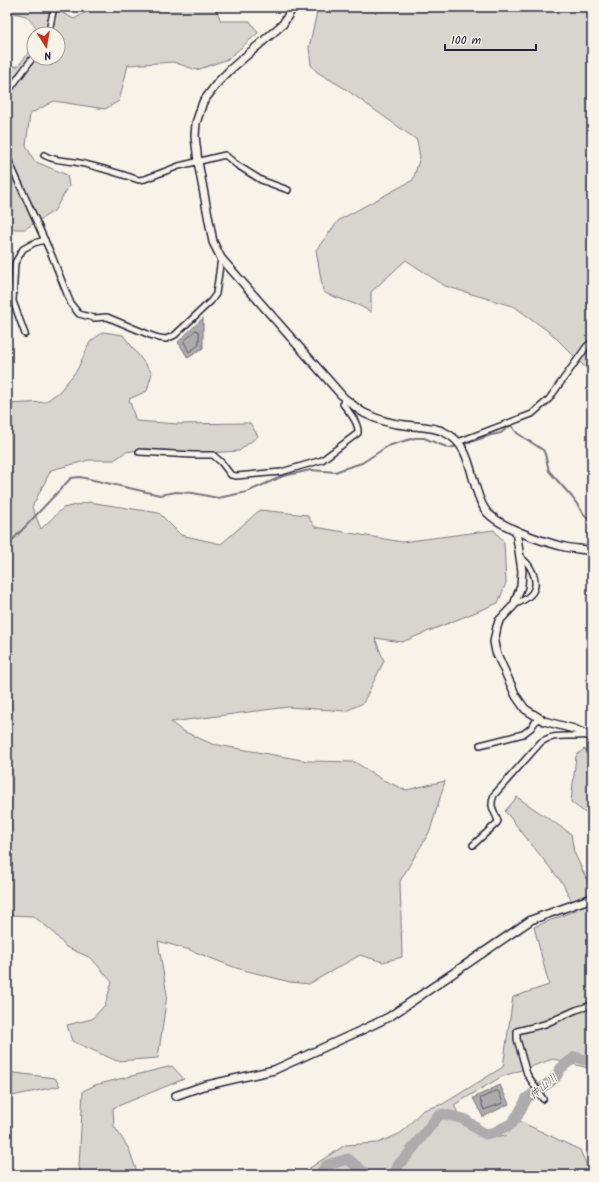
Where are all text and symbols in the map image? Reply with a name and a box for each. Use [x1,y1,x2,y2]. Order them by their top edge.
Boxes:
north arrow [26,26,66,66]
scale bar [445,26,536,52]
text: 100 m [451,31,482,50]
text: N [43,45,53,64]
water label: 仲山川 [525,1069,562,1104]

